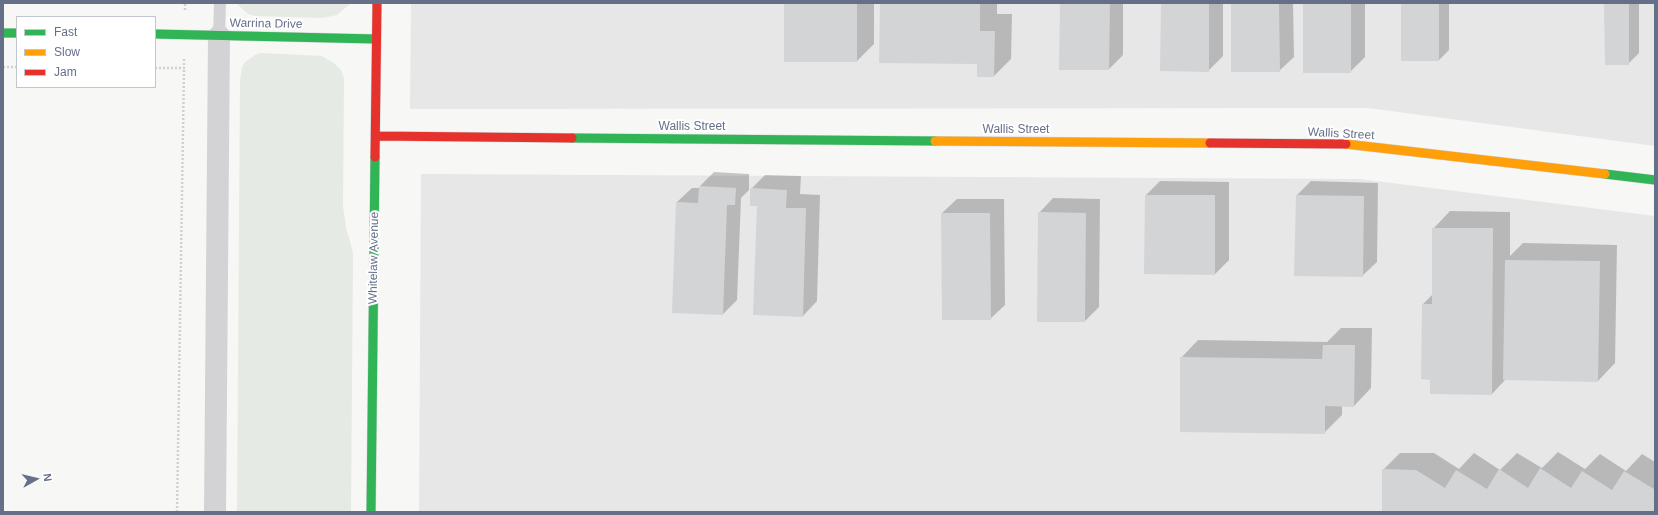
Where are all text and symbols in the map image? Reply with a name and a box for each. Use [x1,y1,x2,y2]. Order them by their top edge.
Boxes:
legend [16,16,156,88]
street label: Warrina Drive [229,16,303,32]
text: Fast [54,25,77,39]
text: Slow [54,45,80,59]
text: Jam [54,65,77,79]
street label: Wallis Street [659,120,725,134]
street label: Wallis Street [983,123,1049,137]
street label: Wallis Street [1307,125,1375,143]
street label: Whitelaw Avenue [366,212,382,304]
north arrow [16,459,56,499]
text: N [41,473,54,482]

